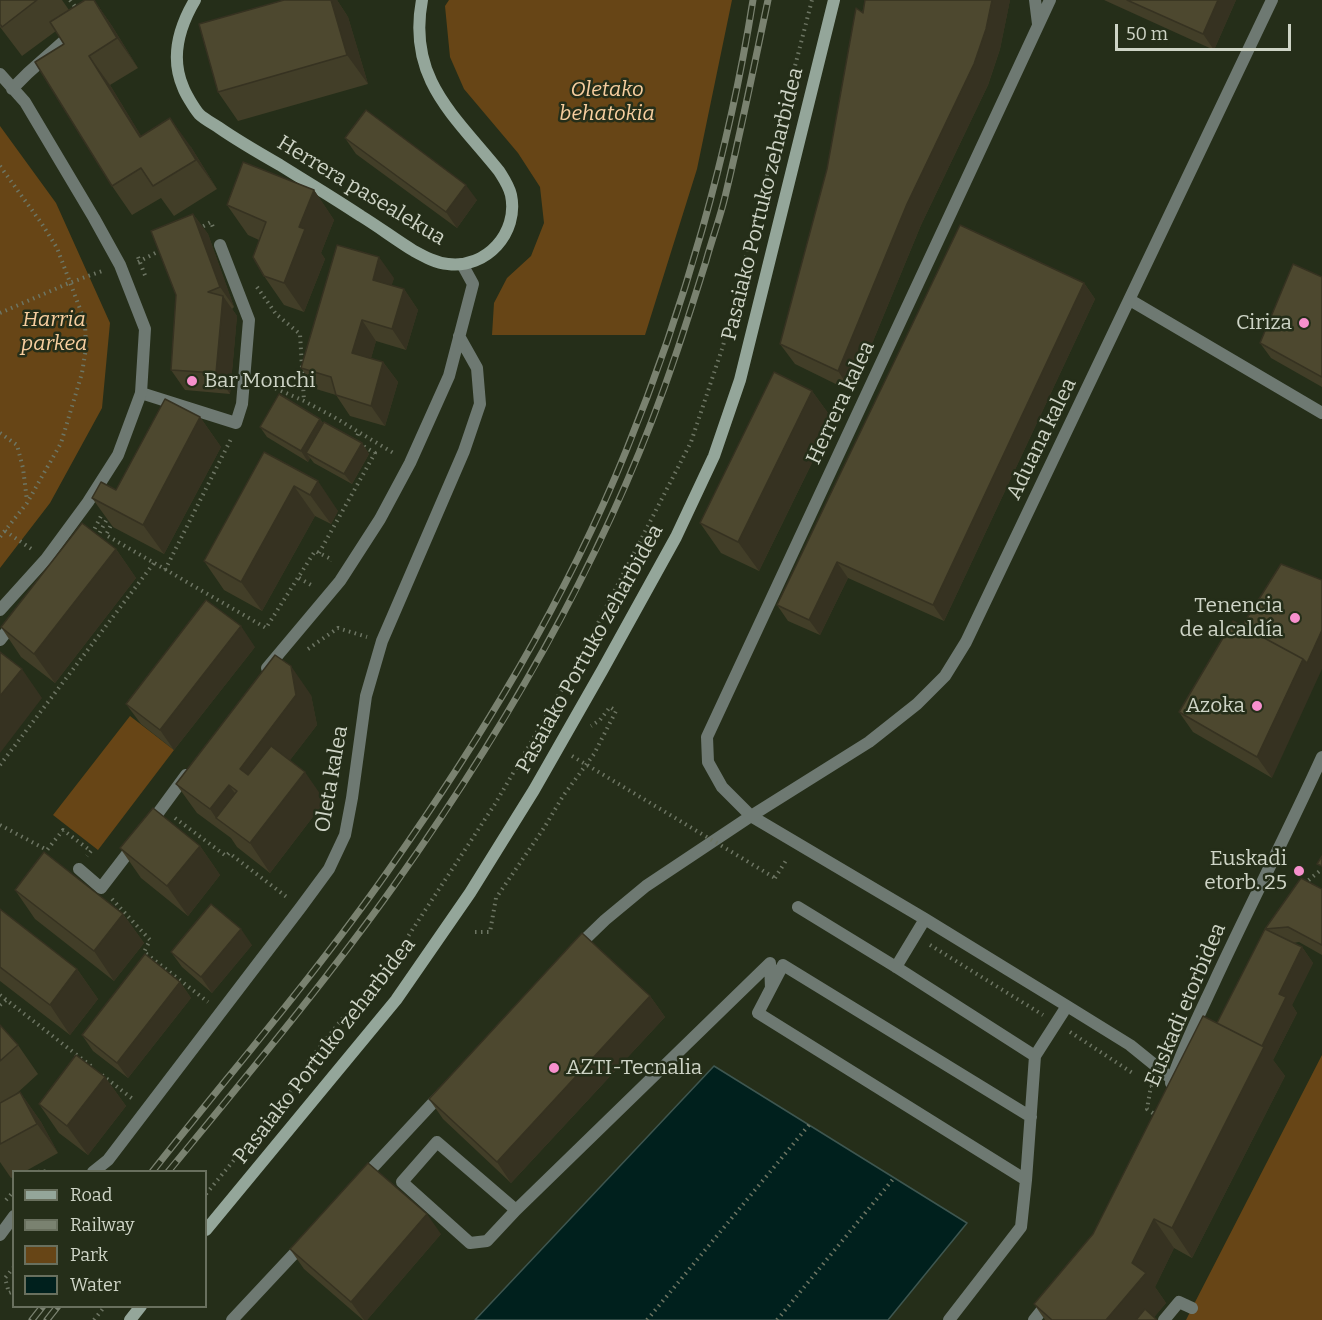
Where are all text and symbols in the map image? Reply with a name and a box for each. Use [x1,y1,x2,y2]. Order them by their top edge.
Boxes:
scale bar [1118,12,1294,50]
text: 50 m [1126,23,1168,45]
street label: Pasaiako Portuko zeharbidea [717,65,809,343]
park label: Oletako behatokia [559,77,655,127]
street label: Herrera pasealekua [272,131,450,251]
park label: Harria parkea [21,307,87,357]
place label: Ciriza [1236,310,1292,336]
marker: Ciriza [1297,316,1311,330]
street label: Herrera kalea [801,337,881,469]
place label: Bar Monchi [204,368,315,394]
marker: Bar Monchi [185,374,199,388]
street label: Aduana kalea [1002,374,1082,504]
street label: Pasaiako Portuko zeharbidea [511,520,669,778]
place label: Tenencia de alcaldía [1179,593,1283,643]
marker: Tenencia de alcaldía [1288,611,1302,625]
place label: Azoka [1186,693,1245,719]
marker: Azoka [1250,699,1264,713]
street label: Oleta kalea [310,724,354,834]
place label: Euskadi etorb. 25 [1204,846,1287,896]
marker: Euskadi etorb. 25 [1292,864,1306,878]
street label: Euskadi etorbidea [1140,919,1232,1091]
street label: Pasaiako Portuko zeharbidea [229,933,421,1169]
place label: AZTI-Tecnalia [566,1055,702,1081]
marker: AZTI-Tecnalia [547,1061,561,1075]
legend [12,1170,207,1308]
text: Road [70,1184,112,1206]
text: Railway [70,1214,134,1236]
text: Park [70,1244,108,1266]
text: Water [70,1274,121,1296]

